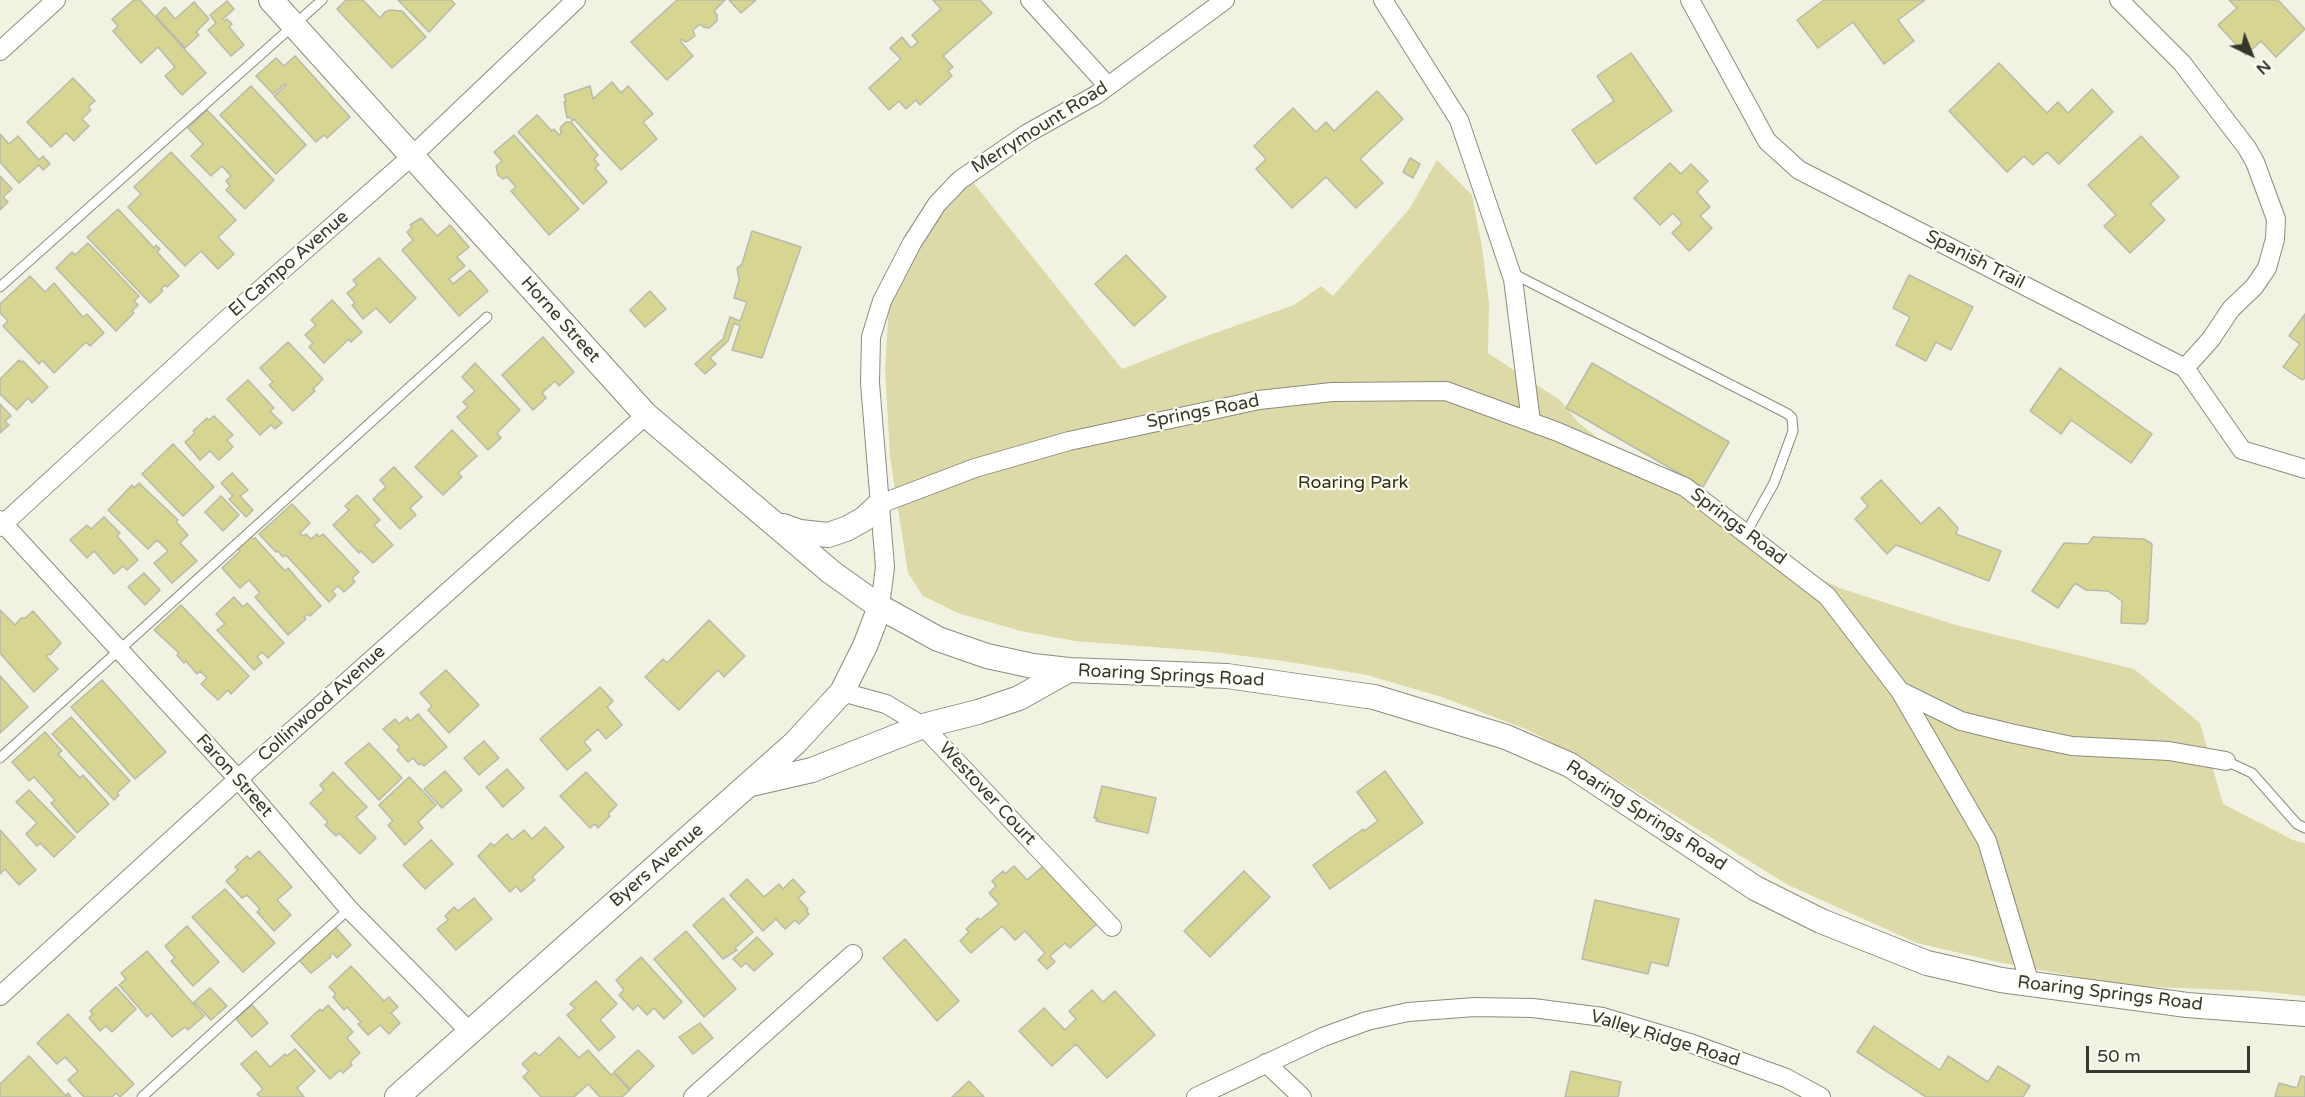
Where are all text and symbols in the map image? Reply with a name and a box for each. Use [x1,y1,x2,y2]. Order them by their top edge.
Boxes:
north arrow [2221,24,2281,84]
text: N [2252,55,2275,79]
street label: Merrymount Road [968,77,1112,179]
street label: El Campo Avenue [225,206,353,322]
street label: Spanish Trail [1922,226,2028,294]
street label: Horne Street [516,272,604,368]
street label: Springs Road [1145,390,1261,434]
park label: Roaring Park [1298,472,1408,494]
street label: Springs Road [1686,484,1790,570]
street label: Collinwood Avenue [254,641,390,767]
street label: Roaring Springs Road [1077,660,1265,692]
street label: Faron Street [191,730,277,822]
street label: Westover Court [934,738,1040,850]
street label: Roaring Springs Road [1562,756,1730,876]
street label: Byers Avenue [606,820,708,912]
street label: Roaring Springs Road [2016,972,2204,1016]
street label: Valley Ridge Road [1588,1006,1742,1072]
scale bar [2089,1034,2252,1072]
text: 50 m [2097,1045,2141,1067]

